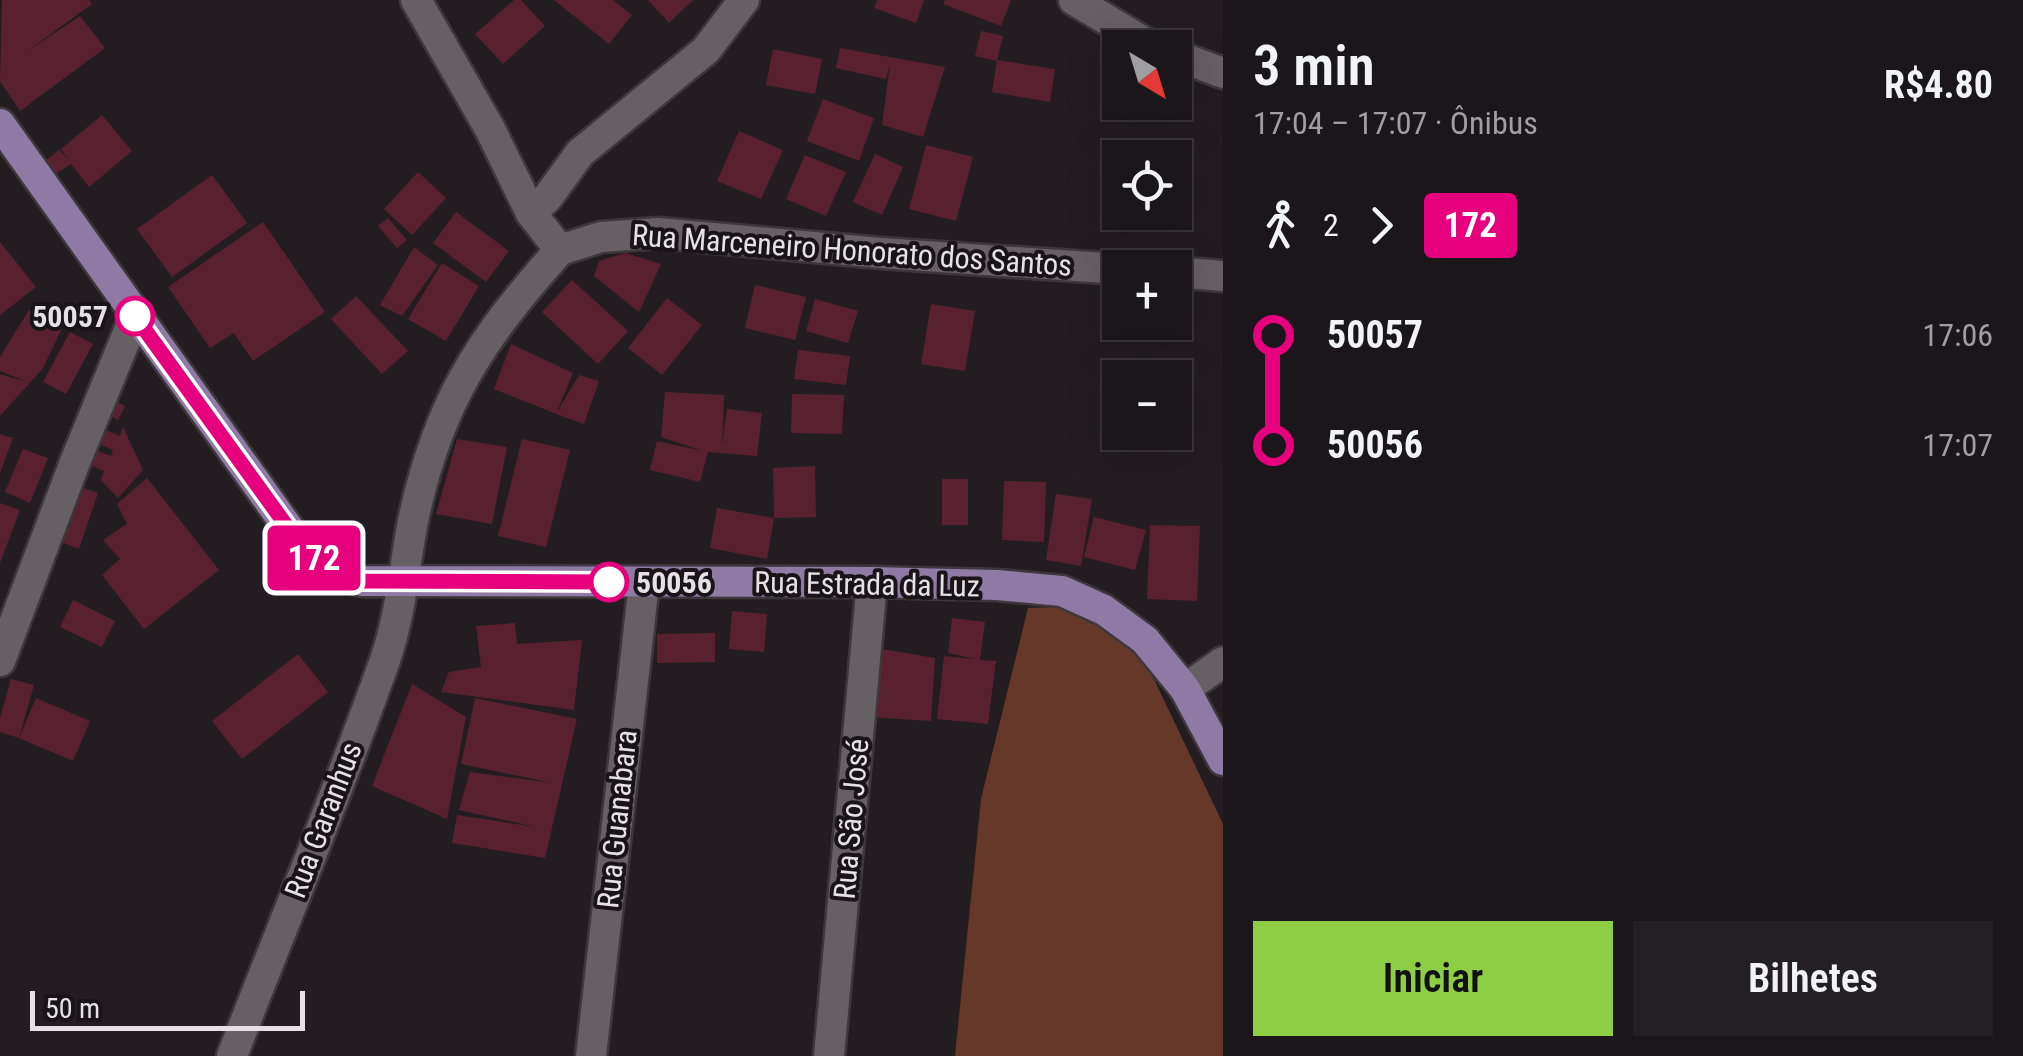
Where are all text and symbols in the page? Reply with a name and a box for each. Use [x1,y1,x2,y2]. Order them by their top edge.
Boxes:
north arrow [1102,30,1192,120]
map controls [1102,30,1192,450]
text: 3 min [1253,34,1375,98]
text: R$4.80 [1884,63,1993,107]
text: 17:04 – 17:07 · Ônibus [1253,104,1538,142]
button: locate [1102,140,1192,230]
icon: walk [1253,198,1308,253]
icon: forward [1354,198,1409,253]
text: 172 [1444,205,1497,246]
text: 2 [1323,206,1339,244]
street label: Rua Marceneiro Honorato dos Santos [631,217,1073,283]
button: + [1102,250,1192,340]
marker: 50057 [116,297,154,335]
place label: 50057 [32,299,108,334]
text: 50057 [1327,313,1423,357]
text: 17:06 [1922,316,1993,354]
button: − [1102,360,1192,450]
text: 50056 [1327,423,1423,467]
text: 17:07 [1922,426,1993,464]
line badge: 172 [256,526,372,590]
text: 172 [287,538,341,579]
marker: 50056 [590,563,628,601]
place label: 50056 [636,565,712,600]
street label: Rua Estrada da Luz [754,565,980,603]
street label: Rua Guanabara [590,728,644,910]
street label: Rua Garanhus [277,737,369,903]
street label: Rua São José [827,737,875,901]
button: Iniciar [1253,921,1613,1036]
button: Bilhetes [1633,921,1993,1036]
scale bar [30,986,305,1030]
text: 50 m [45,992,100,1025]

